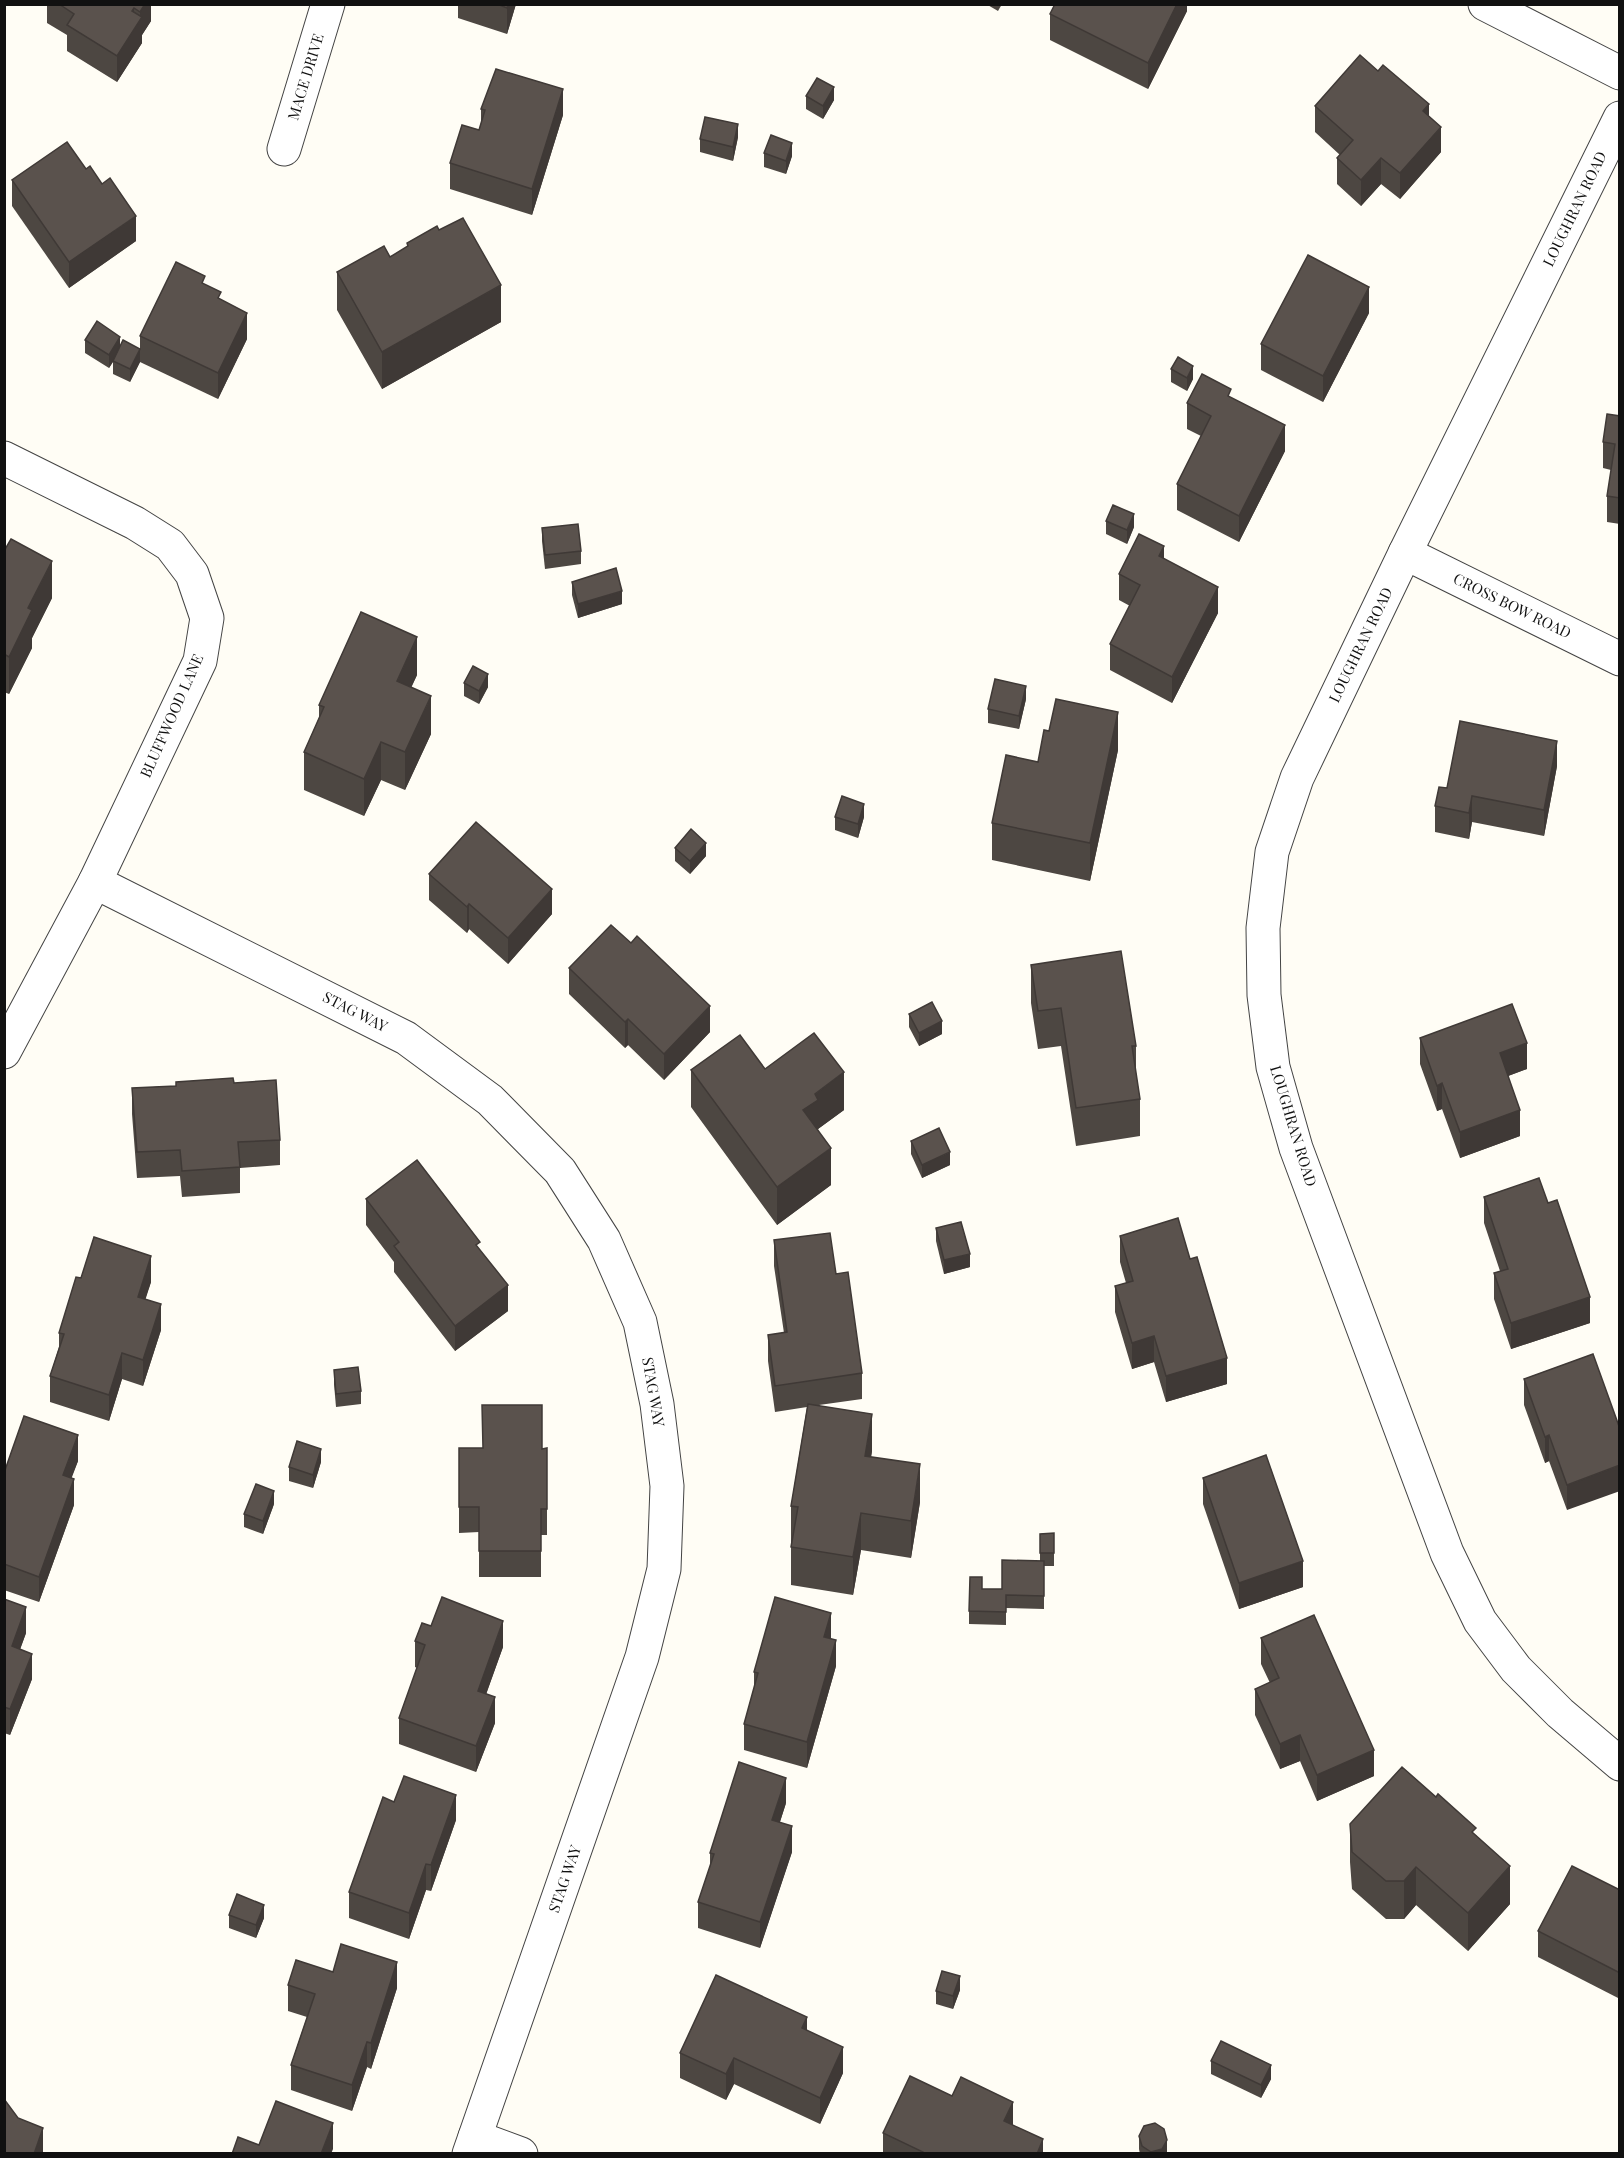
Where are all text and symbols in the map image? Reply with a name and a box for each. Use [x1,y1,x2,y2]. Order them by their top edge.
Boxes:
street label: MACE DRIVE [282,31,328,123]
street label: LOUGHRAN ROAD [1538,148,1611,269]
street label: CROSS BOW ROAD [1450,568,1575,642]
street label: LOUGHRAN ROAD [1324,584,1397,705]
street label: BLUFFWOOD LANE [135,651,207,780]
street label: STAG WAY [320,986,391,1036]
street label: LOUGHRAN ROAD [1266,1063,1322,1189]
street label: STAG WAY [638,1356,670,1428]
street label: STAG WAY [543,1842,585,1915]

